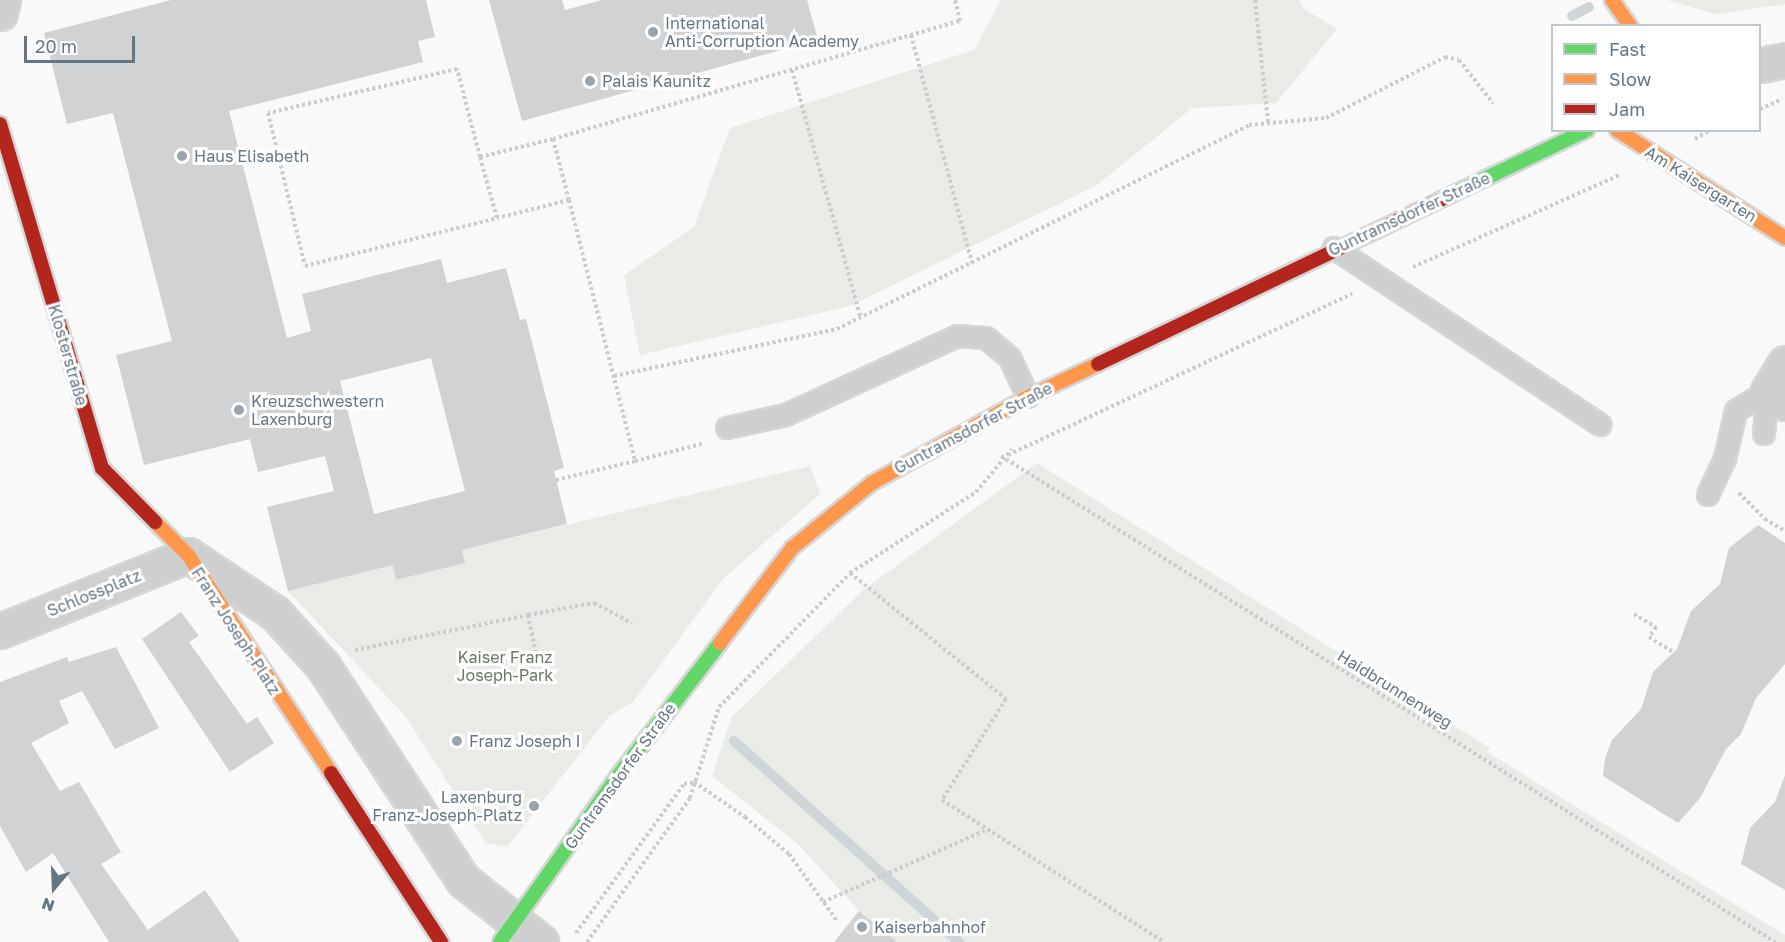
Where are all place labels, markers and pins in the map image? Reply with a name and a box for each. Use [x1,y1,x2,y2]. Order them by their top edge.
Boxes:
place label: International Anti-Corruption Academy [665,13,859,51]
marker: International Anti-Corruption Academy [646,25,660,39]
place label: Palais Kaunitz [602,71,711,91]
marker: Palais Kaunitz [583,74,597,88]
place label: Haus Elisabeth [194,146,309,166]
marker: Haus Elisabeth [175,149,189,163]
place label: Kreuzschwestern Laxenburg [251,391,384,429]
marker: Kreuzschwestern Laxenburg [232,403,246,417]
place label: Franz Joseph I [469,731,581,751]
marker: Franz Joseph I [450,734,464,748]
place label: Laxenburg Franz-Joseph-Platz [372,787,522,825]
marker: Laxenburg Franz-Joseph-Platz [527,799,541,813]
place label: Kaiserbahnhof [874,917,986,937]
marker: Kaiserbahnhof [855,920,869,934]

